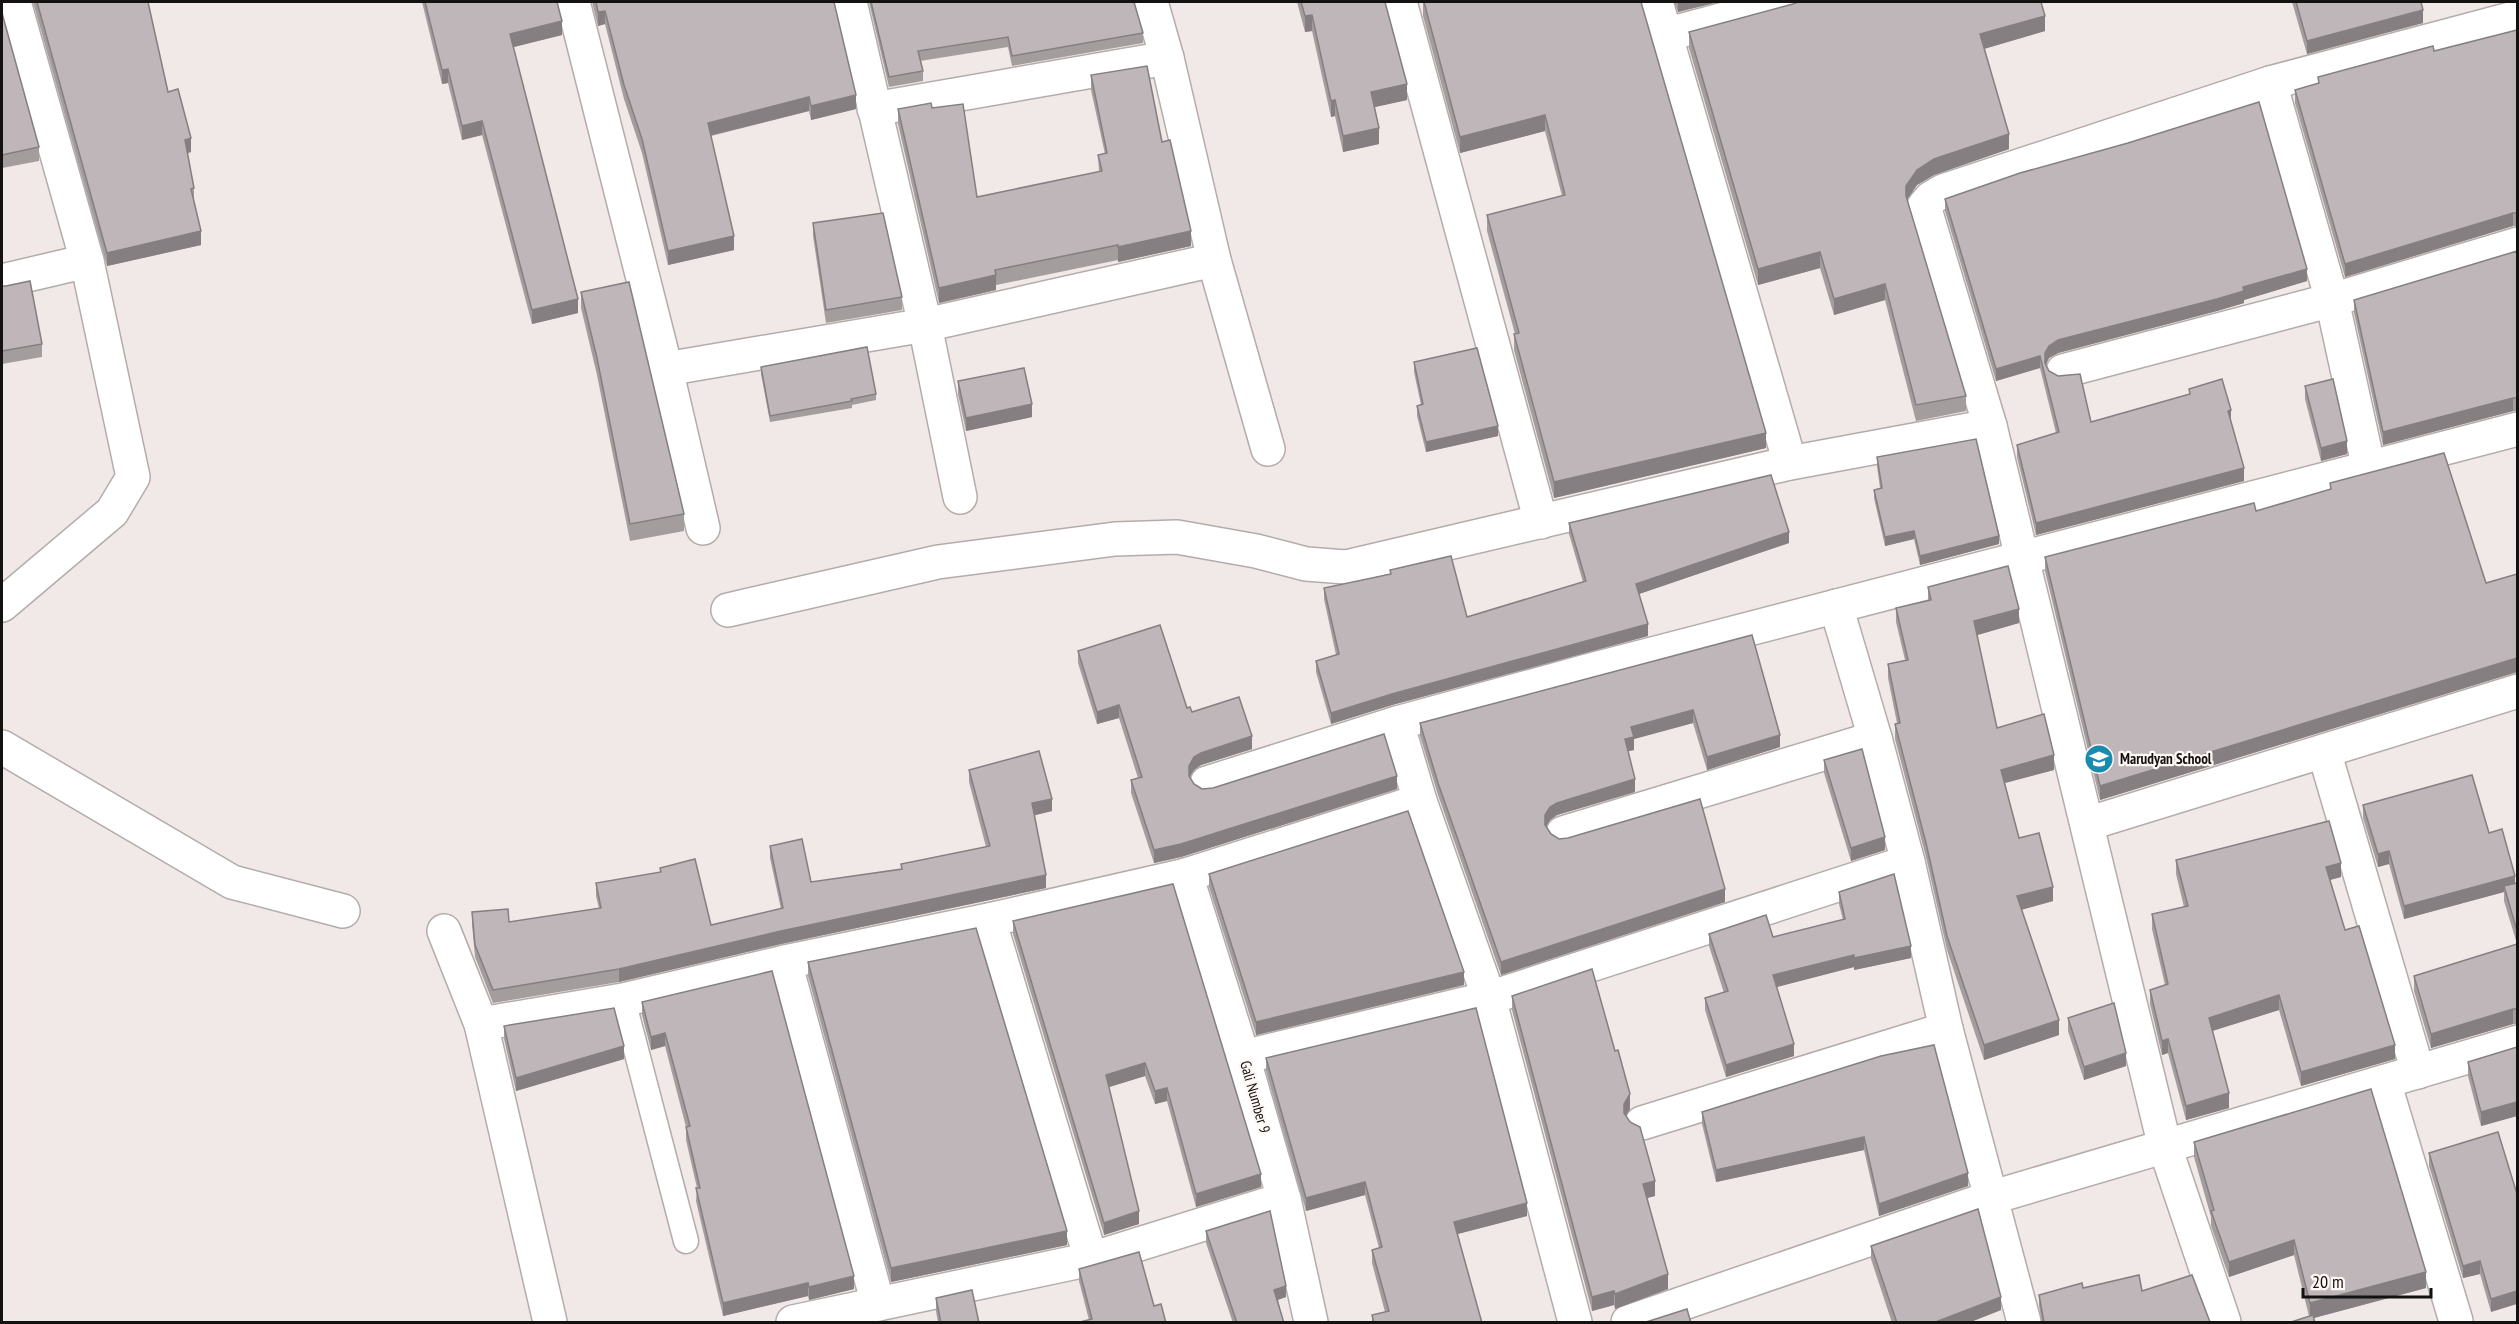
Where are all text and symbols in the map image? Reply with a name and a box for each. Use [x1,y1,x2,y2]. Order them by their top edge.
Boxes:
school or university icon: Marudyan School [2083,743,2115,775]
place label: Marudyan School [2120,749,2212,768]
street label: Gali Number 9 [1236,1058,1275,1135]
scale bar [2303,1261,2430,1299]
text: 20 m [2312,1270,2344,1293]

